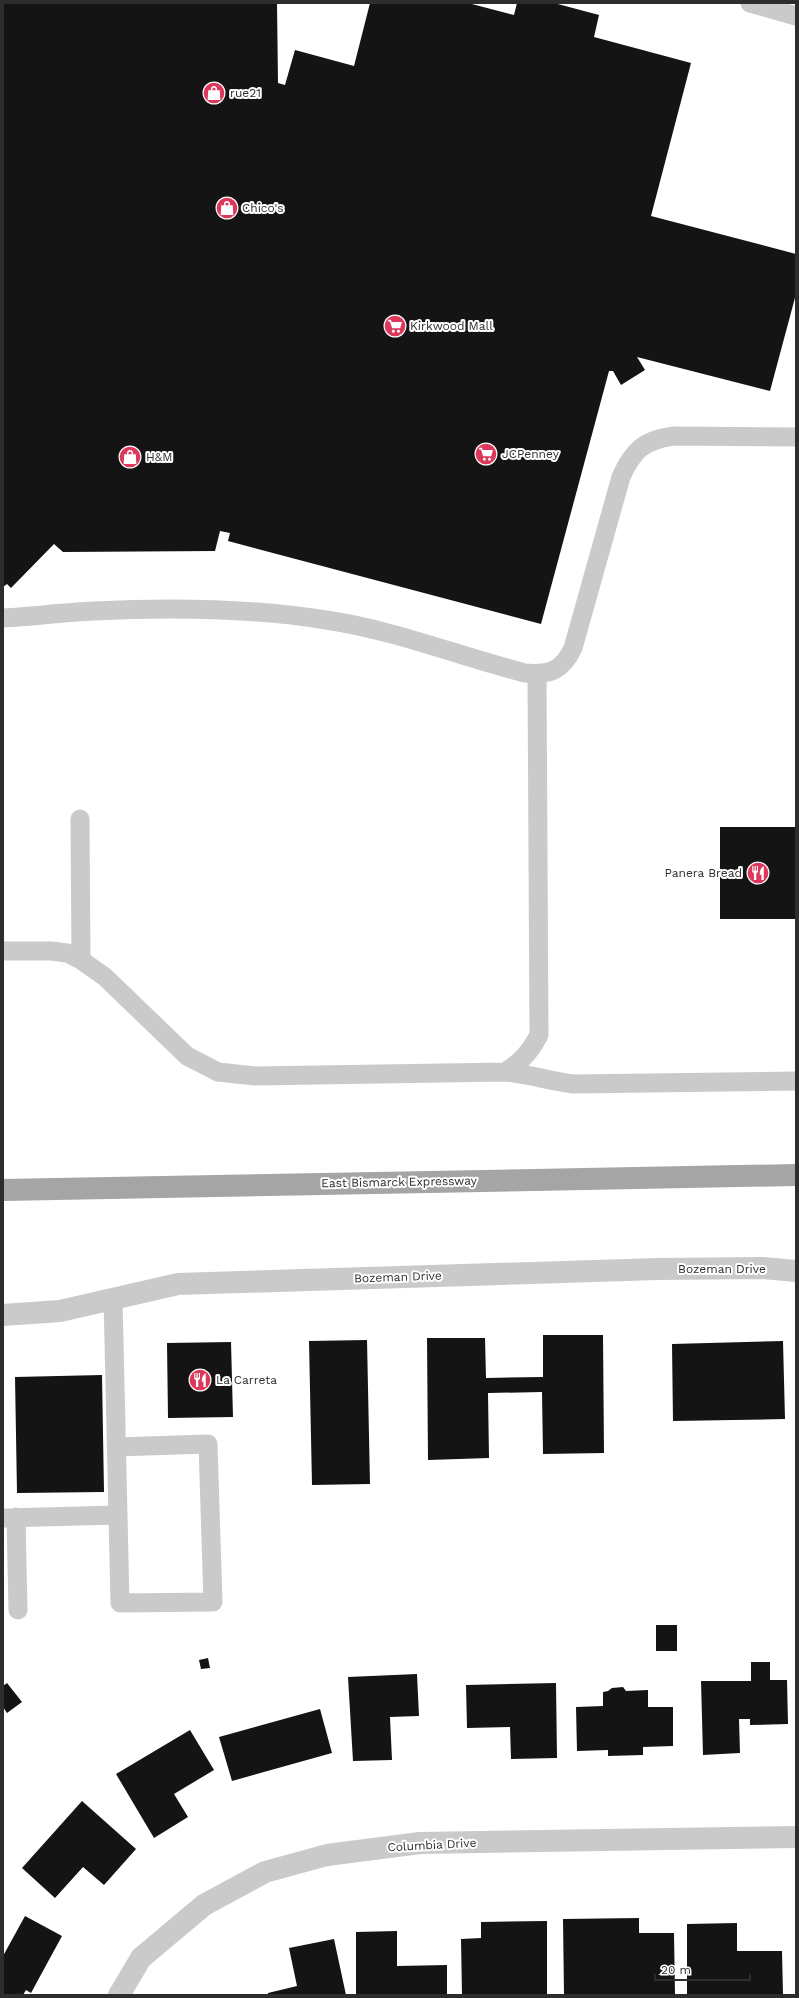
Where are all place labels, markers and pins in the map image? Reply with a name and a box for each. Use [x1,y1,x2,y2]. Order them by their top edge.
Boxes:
shop icon: rue21 [201,80,227,106]
place label: rue21 [230,86,261,100]
shop icon: Chico's [214,195,240,221]
place label: Chico's [242,201,284,215]
supermarket icon: Kirkwood Mall [382,313,408,339]
place label: Kirkwood Mall [410,319,493,333]
supermarket icon: JCPenney [473,441,499,467]
shop icon: H&M [117,444,143,470]
place label: JCPenney [502,447,560,461]
place label: H&M [146,450,173,464]
restaurant icon: Panera Bread [745,860,771,886]
place label: Panera Bread [664,866,742,880]
restaurant icon: La Carreta [187,1367,213,1393]
place label: La Carreta [216,1373,277,1387]

